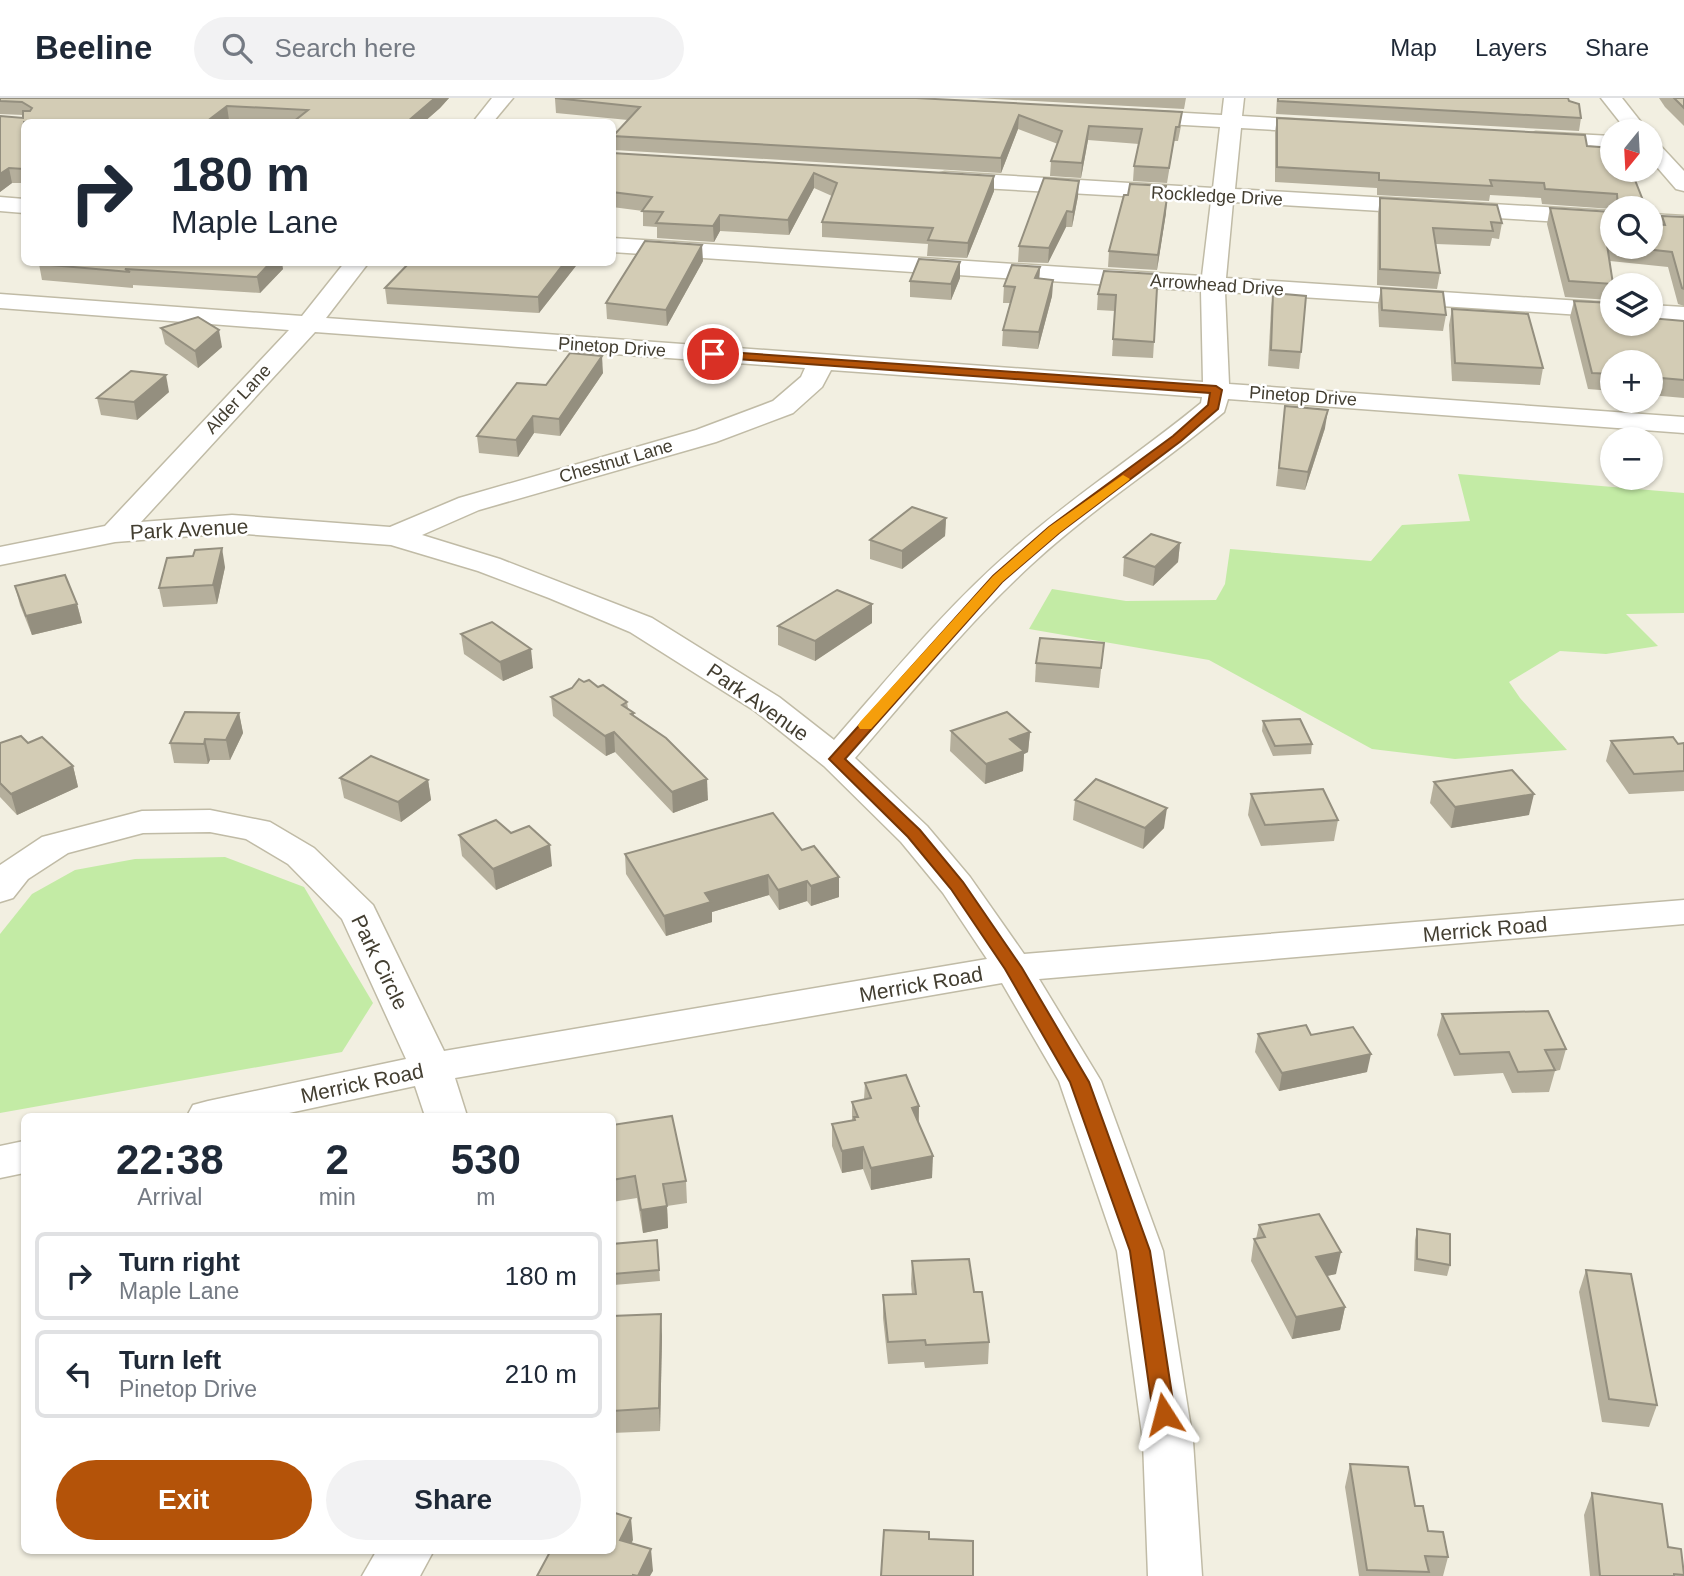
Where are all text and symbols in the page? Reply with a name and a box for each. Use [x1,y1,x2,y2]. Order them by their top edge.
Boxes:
search box [194,17,684,80]
text: Beeline [35,29,152,66]
icon: search [218,29,256,67]
text: Search here [274,33,416,63]
text: Map [1390,34,1437,61]
text: Layers [1475,34,1547,61]
text: Share [1585,34,1649,61]
north arrow [1600,119,1662,182]
map controls [1600,119,1663,490]
icon: right [56,147,147,238]
text: 180 m [171,147,310,201]
street label: Rockledge Drive [1151,183,1283,209]
button: search [1600,196,1663,259]
text: Maple Lane [171,204,338,240]
street label: Arrowhead Drive [1149,270,1285,300]
button: layers [1600,273,1663,336]
pin [683,324,743,384]
street label: Pinetop Drive [557,333,667,361]
icon: arrive [694,335,732,373]
button: + [1600,350,1663,413]
street label: Alder Lane [201,360,275,438]
street label: Pinetop Drive [1248,382,1358,410]
button: − [1600,427,1663,490]
street label: Chestnut Lane [557,435,675,487]
street label: Park Avenue [129,514,249,544]
street label: Park Avenue [703,659,813,745]
street label: Park Circle [347,911,413,1013]
street label: Merrick Road [1422,912,1548,946]
street label: Merrick Road [858,962,984,1006]
street label: Merrick Road [299,1059,425,1107]
text: 22:38 [116,1136,224,1183]
text: 2 [325,1136,349,1183]
text: 530 [451,1136,521,1183]
text: Arrival [137,1184,202,1210]
text: min [319,1184,356,1210]
text: m [476,1184,495,1210]
text: Turn right [119,1247,240,1277]
icon: right [60,1257,98,1295]
text: 180 m [505,1261,577,1291]
text: Maple Lane [119,1278,239,1304]
text: Turn left [119,1345,221,1375]
icon: left [60,1355,98,1393]
text: 210 m [505,1359,577,1389]
text: Pinetop Drive [119,1376,257,1402]
position arrow [1127,1377,1201,1451]
button: Exit [56,1460,312,1540]
button: Share [326,1460,581,1540]

